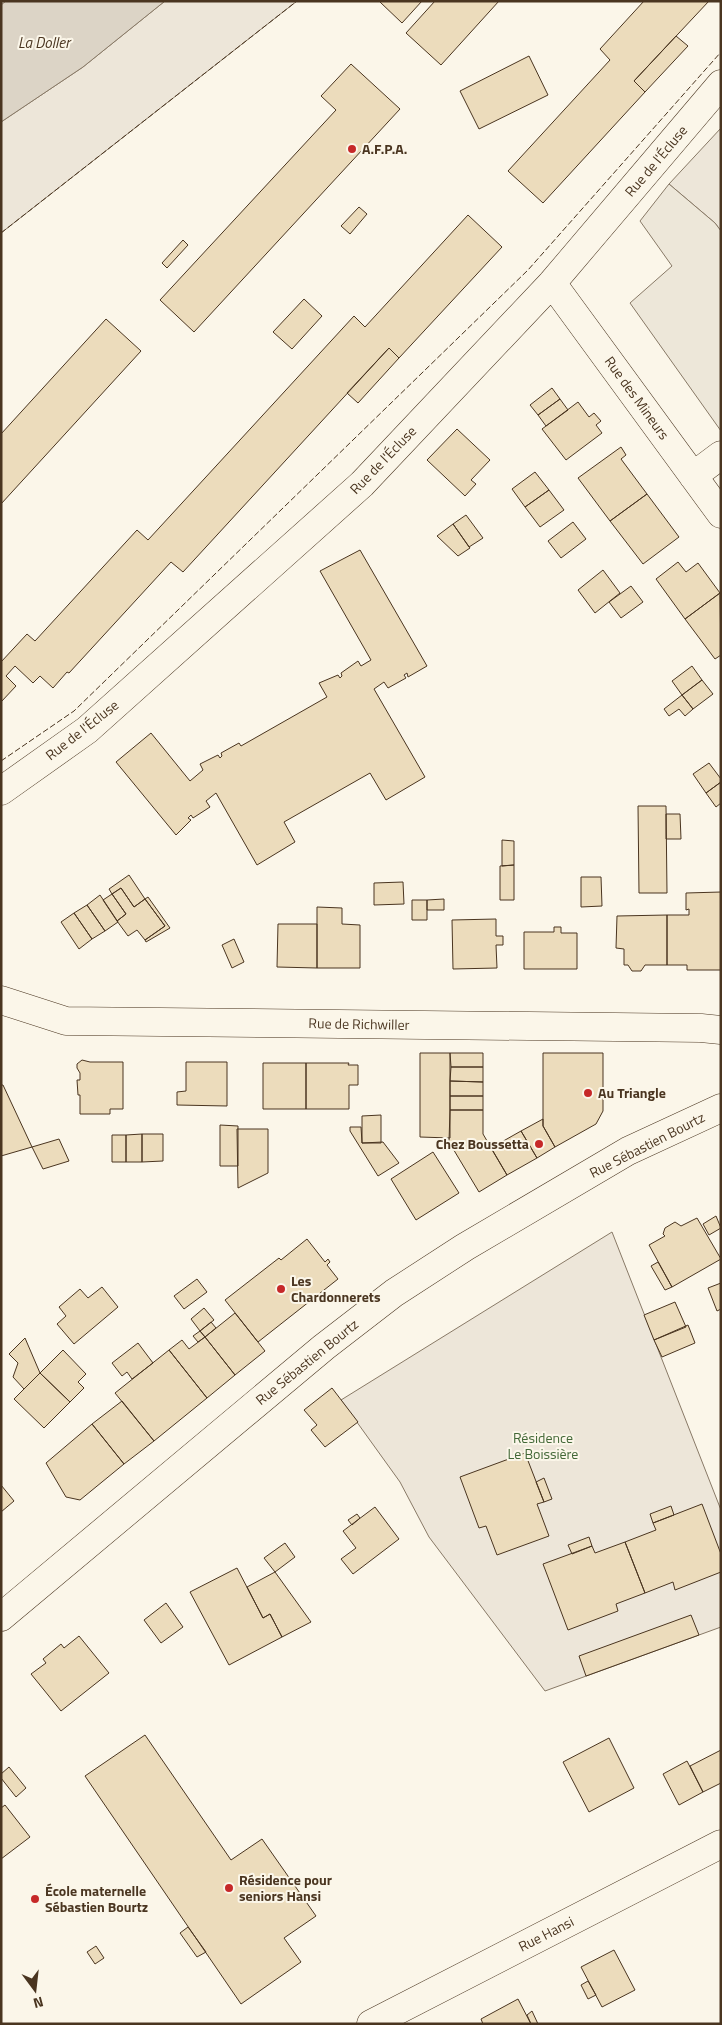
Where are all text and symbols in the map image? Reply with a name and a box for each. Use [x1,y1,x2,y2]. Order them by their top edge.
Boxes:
water label: La Doller [18,31,72,54]
street label: Rue de l'Écluse [619,120,692,201]
place label: A.F.P.A. [362,138,407,159]
marker: A.F.P.A. [346,143,358,155]
street label: Rue des Mineurs [600,352,675,444]
street label: Rue de l'Écluse [345,421,421,499]
street label: Rue de l'Écluse [41,694,123,765]
street label: Rue de Richwiller [308,1012,410,1035]
place label: Au Triangle [598,1082,666,1103]
marker: Au Triangle [582,1087,594,1099]
street label: Rue Sébastien Bourtz [585,1106,708,1183]
place label: Chez Boussetta [436,1133,529,1154]
marker: Chez Boussetta [533,1138,545,1150]
place label: Les Chardonnerets [291,1270,381,1307]
marker: Les Chardonnerets [275,1283,287,1295]
street label: Rue Sébastien Bourtz [251,1314,363,1410]
park label: Résidence Le Boissière [508,1427,578,1464]
place label: Résidence pour seniors Hansi [239,1869,332,1906]
place label: École maternelle Sébastien Bourtz [45,1880,148,1917]
marker: Résidence pour seniors Hansi [223,1882,235,1894]
marker: École maternelle Sébastien Bourtz [29,1893,41,1905]
street label: Rue Hansi [514,1911,577,1956]
north arrow [10,1965,60,2015]
text: N [31,1992,46,2014]

